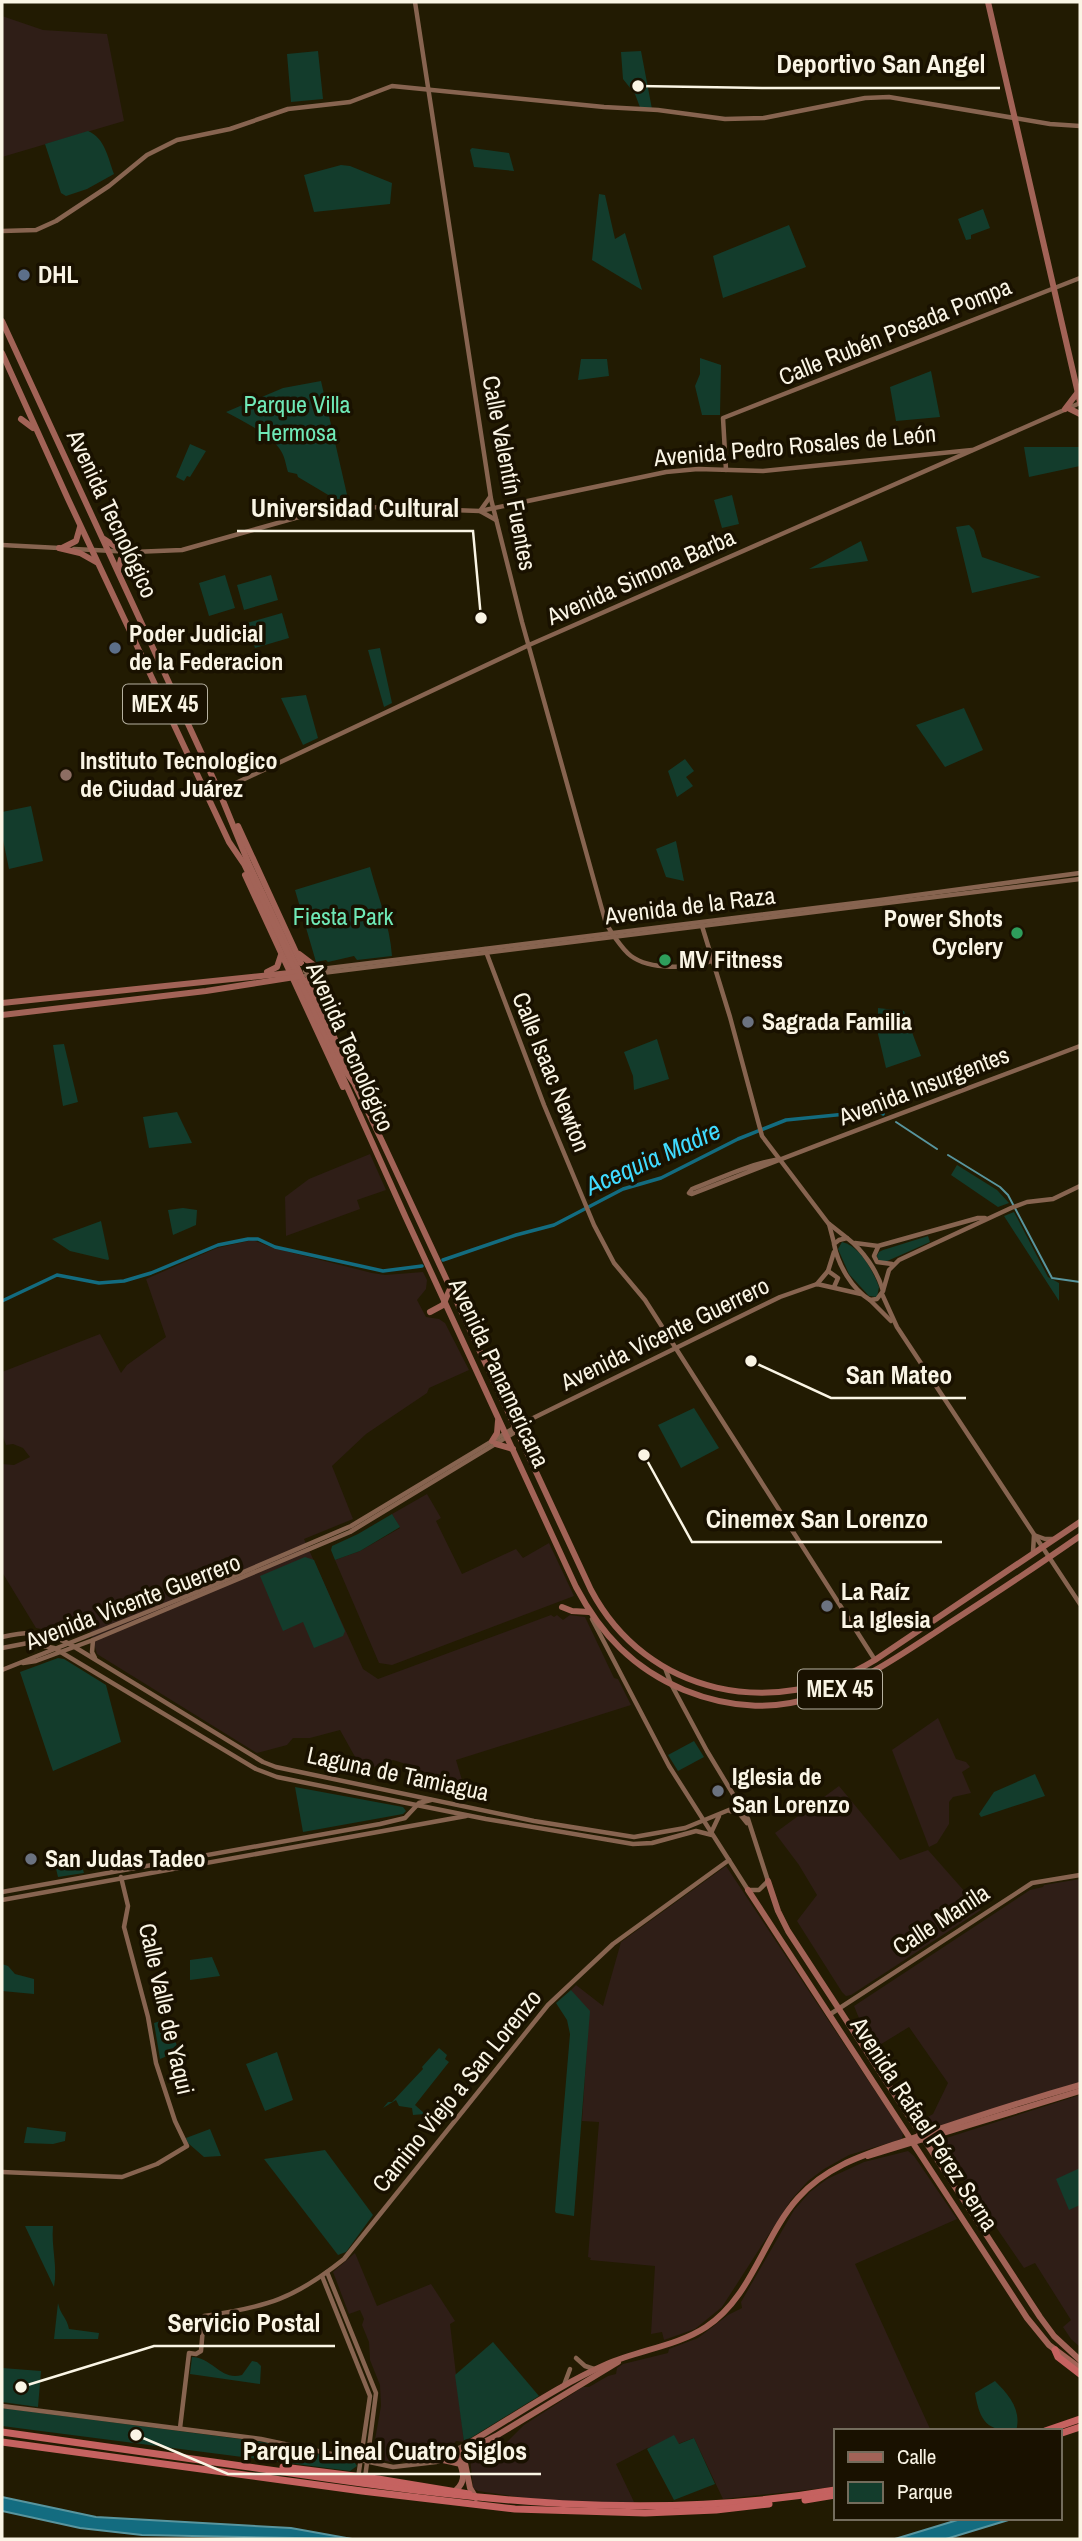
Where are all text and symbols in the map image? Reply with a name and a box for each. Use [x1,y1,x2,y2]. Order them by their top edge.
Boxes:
callout: Deportivo San Angel [762,41,1000,88]
text: Deportivo San Angel [777,46,985,81]
place label: DHL [38,258,78,290]
marker: DHL [16,267,32,283]
street label: Calle Rubén Posada Pompa [774,270,1016,392]
street label: Calle Valentín Fuentes [475,373,545,573]
park label: Parque Villa Hermosa [244,388,350,448]
street label: Avenida Pedro Rosales de León [652,417,937,473]
street label: Avenida Tecnológico [60,423,166,603]
callout: Universidad Cultural [237,484,473,531]
text: Universidad Cultural [251,490,459,525]
street label: Avenida Simona Barba [540,520,740,632]
place label: Poder Judicial de la Federacion [129,617,283,677]
marker: Poder Judicial de la Federacion [107,640,123,656]
road number: MEX 45 [123,684,207,724]
place label: Instituto Tecnologico de Ciudad Juárez [80,744,278,804]
marker: Instituto Tecnologico de Ciudad Juárez [58,767,74,783]
street label: Avenida de la Raza [602,879,777,931]
park label: Fiesta Park [293,900,393,932]
place label: Power Shots Cyclery [884,902,1003,962]
marker: Power Shots Cyclery [1009,925,1025,941]
place label: MV Fitness [679,943,783,975]
marker: MV Fitness [657,952,673,968]
street label: Avenida Tecnológico [299,956,403,1136]
street label: Calle Isaac Newton [505,987,599,1156]
place label: Sagrada Familia [762,1005,912,1037]
marker: Sagrada Familia [740,1014,756,1030]
street label: Avenida Insurgentes [833,1038,1013,1133]
water label: Acequia Madre [579,1112,726,1203]
street label: Avenida Vicente Guerrero [554,1269,774,1398]
street label: Avenida Panamericana [442,1272,558,1472]
callout: San Mateo [831,1351,966,1398]
text: San Mateo [846,1357,952,1392]
callout: Cinemex San Lorenzo [692,1495,942,1542]
text: Cinemex San Lorenzo [706,1501,928,1536]
street label: Avenida Vicente Guerrero [20,1545,245,1657]
place label: La Raíz La Iglesia [841,1575,931,1635]
marker: La Raíz La Iglesia [819,1598,835,1614]
road number: MEX 45 [798,1670,882,1708]
street label: Laguna de Tamiagua [304,1738,492,1808]
place label: Iglesia de San Lorenzo [732,1760,850,1820]
marker: Iglesia de San Lorenzo [710,1783,726,1799]
place label: San Judas Tadeo [45,1842,205,1874]
marker: San Judas Tadeo [23,1851,39,1867]
street label: Calle Manila [886,1876,995,1962]
street label: Calle Valle de Yaqui [132,1920,202,2098]
street label: Camino Viejo a San Lorenzo [364,1982,548,2199]
street label: Avenida Rafael Pérez Serna [843,2009,1006,2237]
callout: Servicio Postal [154,2299,335,2346]
text: Servicio Postal [168,2305,320,2340]
callout: Parque Lineal Cuatro Siglos [228,2427,541,2474]
legend [834,2429,1061,2520]
text: Parque Lineal Cuatro Siglos [243,2433,527,2468]
text: Calle [897,2442,936,2471]
text: Parque [897,2477,953,2506]

